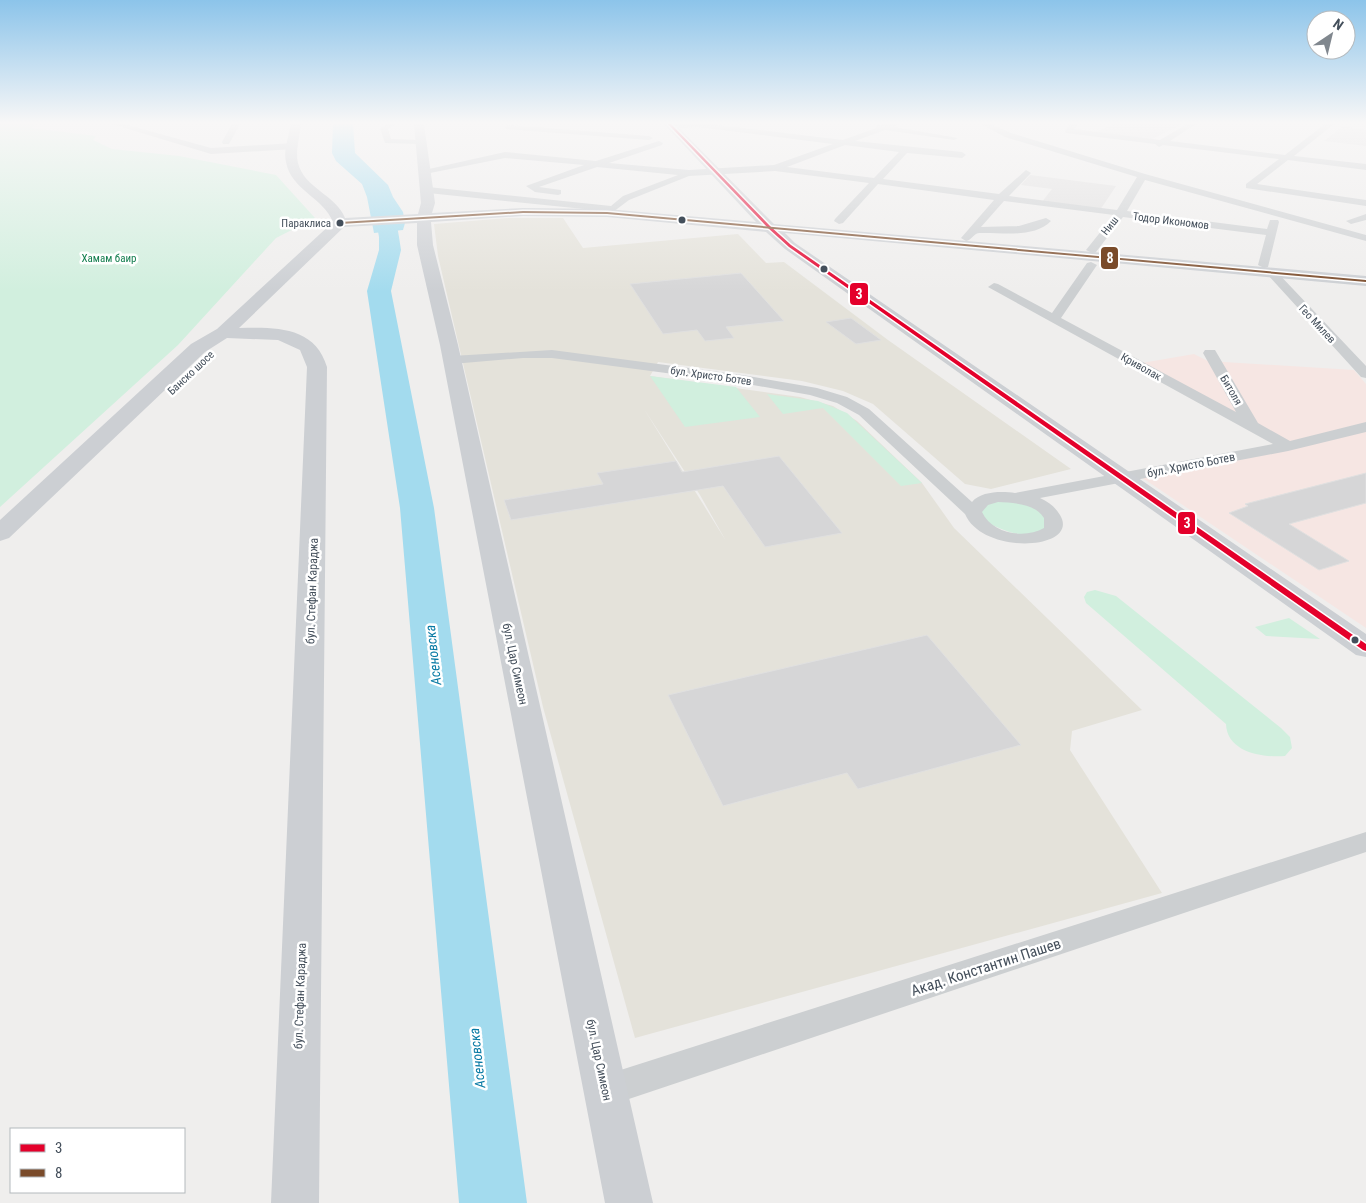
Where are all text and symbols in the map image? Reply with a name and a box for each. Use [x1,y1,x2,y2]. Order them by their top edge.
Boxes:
north arrow [1306,10,1356,60]
text: N [1330,15,1347,33]
street label: Тодор Икономов [1132,210,1210,232]
street label: Ниш [1099,214,1121,238]
unlabelled marker [677,215,687,225]
place label: Параклиса [281,217,331,230]
marker: Параклиса [335,218,345,228]
line badge: 8 [1100,246,1119,270]
text: 8 [1106,250,1114,266]
park label: Хамам баир [82,252,136,265]
unlabelled marker [819,264,829,274]
line badge: 3 [849,282,869,306]
text: 3 [855,286,863,302]
street label: Гео Милев [1296,302,1338,346]
street label: Банско шосе [165,348,217,398]
street label: Криволак [1119,351,1164,384]
street label: бул. Христо Ботев [670,364,752,388]
street label: Битоля [1217,373,1245,407]
street label: бул. Христо Ботев [1146,450,1236,480]
line badge: 3 [1177,511,1196,535]
text: 3 [1183,515,1191,531]
street label: бул. Стефан Караджа [303,537,321,644]
street label: бул. Цар Симеон [500,622,530,706]
water label: Асеновска [422,624,444,687]
unlabelled marker [1350,635,1360,645]
street label: Акад. Константин Пашев [909,934,1063,1000]
street label: бул. Стефан Караджа [291,942,309,1049]
street label: бул. Цар Симеон [584,1018,614,1102]
water label: Асеновска [466,1027,488,1090]
legend [10,1128,185,1193]
text: 3 [55,1139,62,1157]
text: 8 [55,1164,62,1182]

